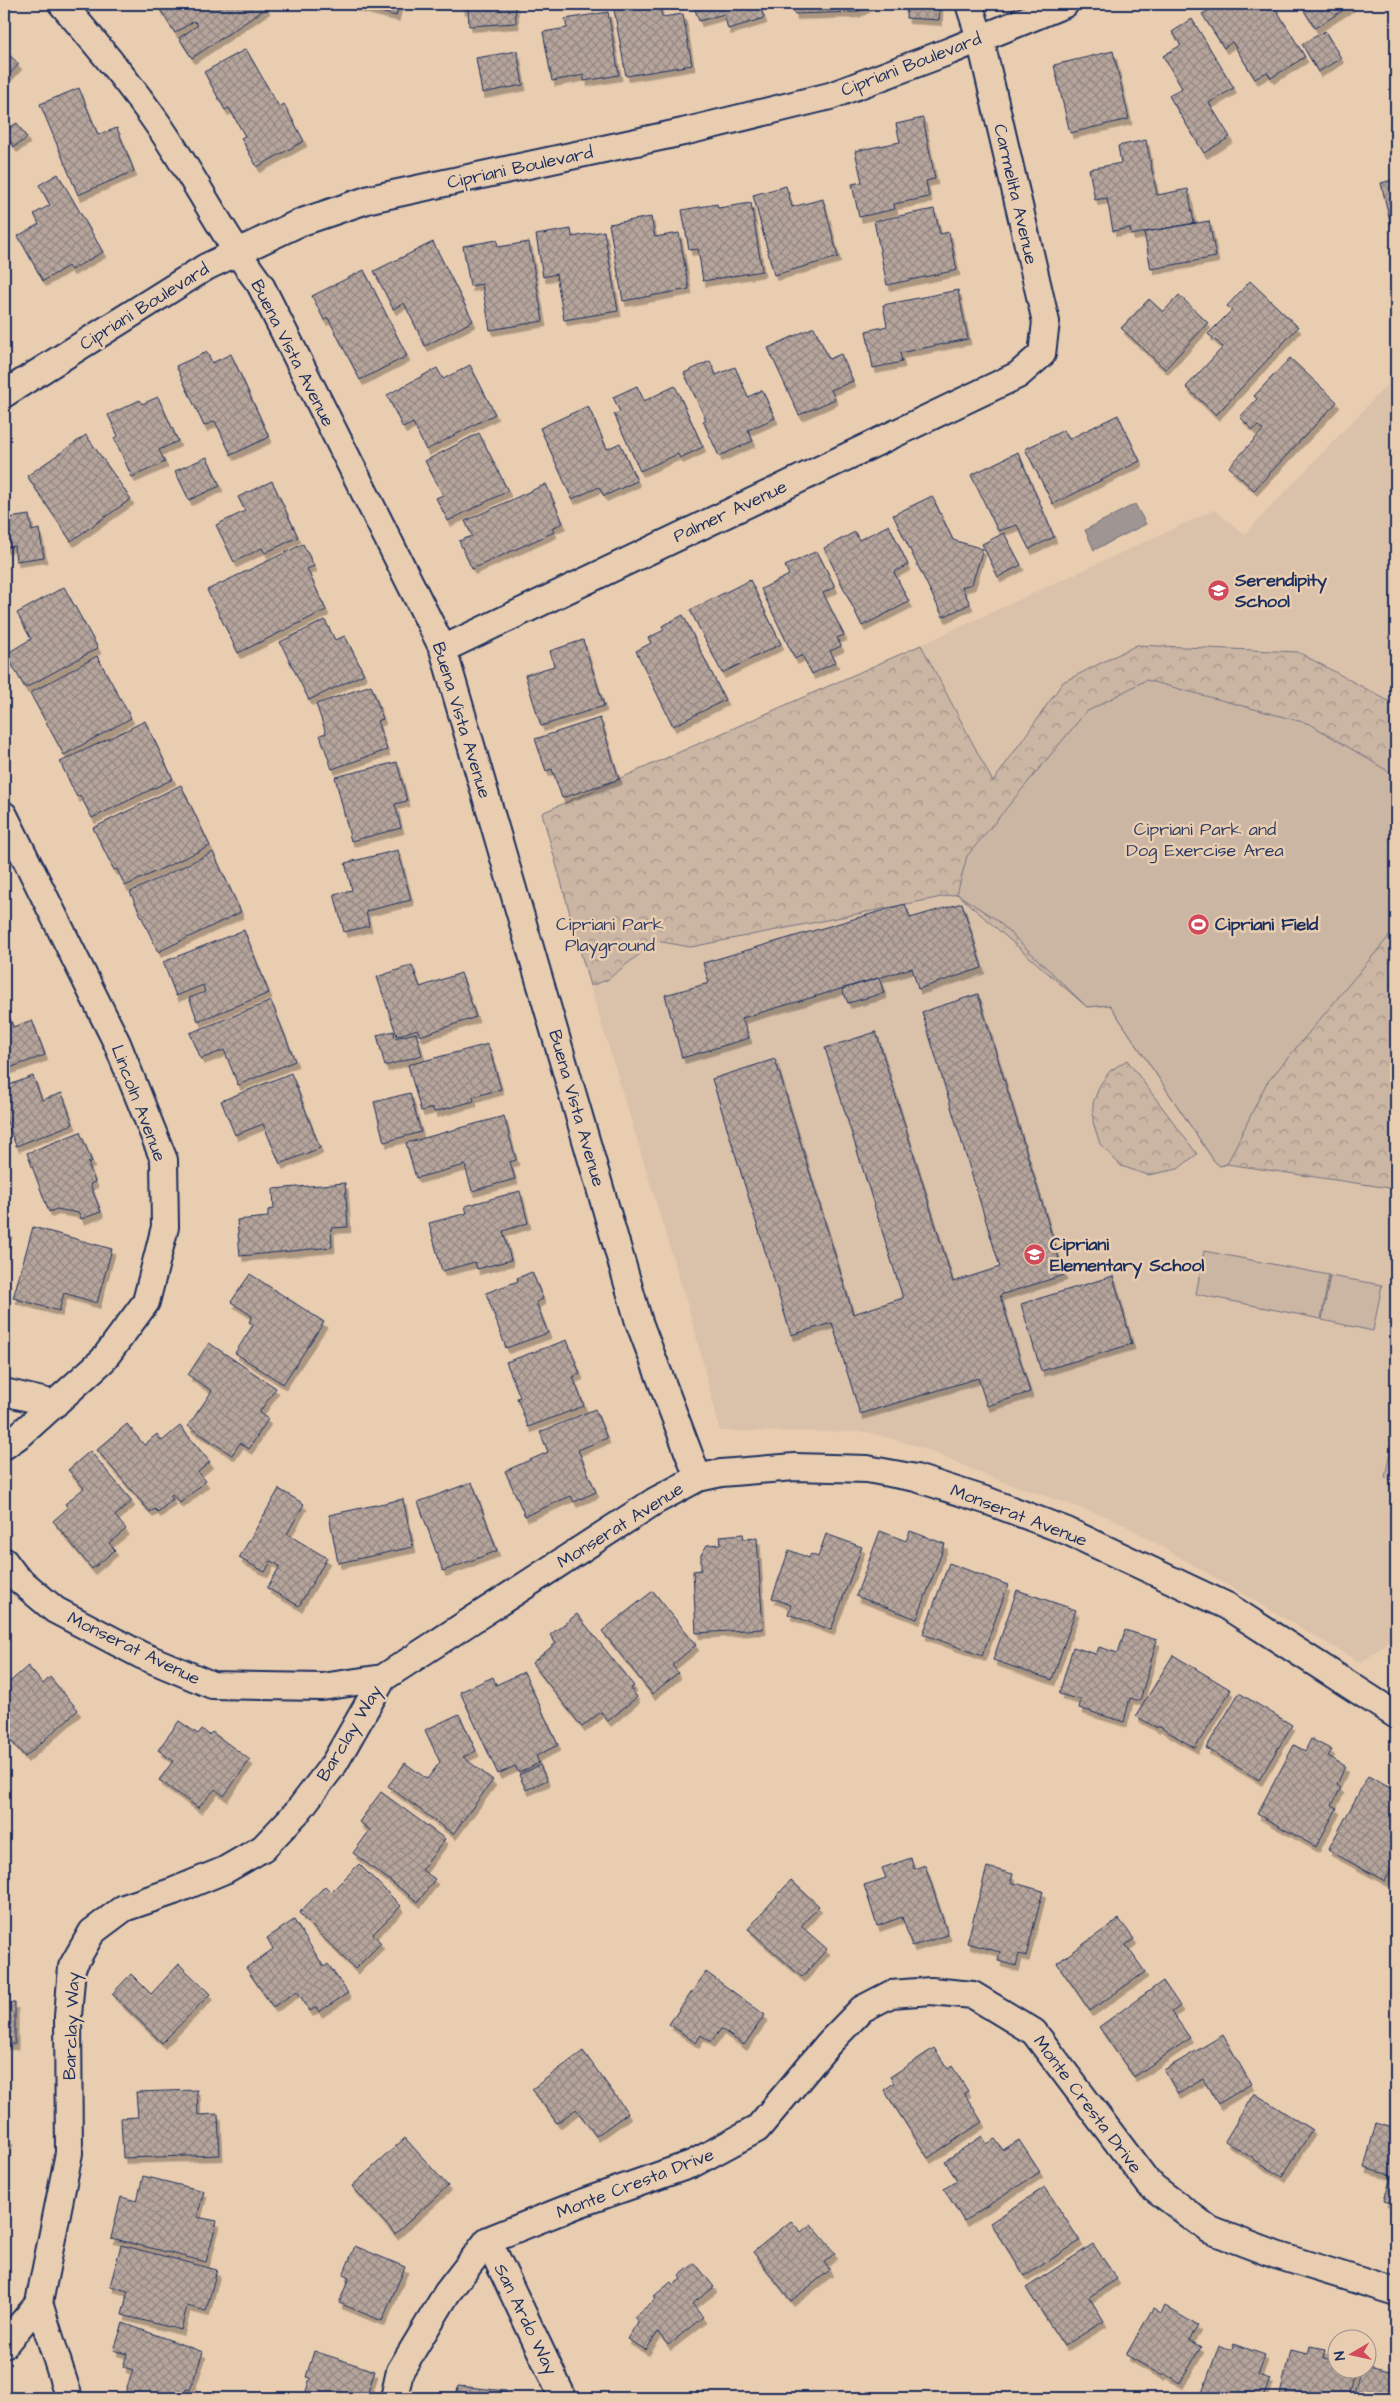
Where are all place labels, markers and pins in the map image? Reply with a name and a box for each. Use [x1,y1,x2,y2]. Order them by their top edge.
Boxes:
place label: Serendipity School [1234,568,1327,614]
school or university icon: Serendipity School [1207,578,1231,602]
sports icon: Cipriani Field [1187,912,1211,936]
place label: Cipriani Field [1215,912,1319,937]
place label: Cipriani Elementary School [1050,1232,1205,1279]
school or university icon: Cipriani Elementary School [1022,1242,1046,1266]

